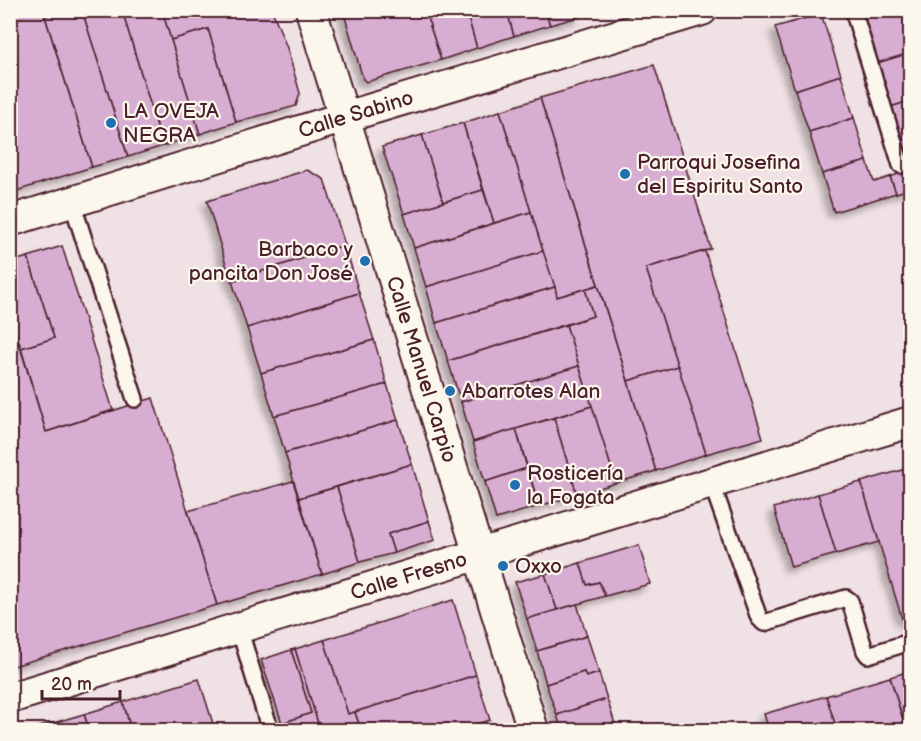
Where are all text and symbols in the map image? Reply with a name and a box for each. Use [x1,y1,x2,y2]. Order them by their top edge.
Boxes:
street label: Calle Sabino [295,85,417,144]
place label: LA OVEJA NEGRA [123,99,219,148]
marker: LA OVEJA NEGRA [104,116,118,130]
place label: Parroqui Josefina del Espiritu Santo [637,150,803,199]
marker: Parroqui Josefina del Espiritu Santo [618,167,632,181]
place label: Barbaco y pancita Don José [189,237,354,286]
marker: Barbaco y pancita Don José [358,254,372,268]
street label: Calle Manuel Carpio [381,273,462,466]
place label: Abarrotes Alan [462,379,600,404]
marker: Abarrotes Alan [443,384,457,398]
place label: Rosticería la Fogata [527,461,624,510]
marker: Rosticería la Fogata [508,478,522,492]
street label: Calle Fresno [348,547,470,606]
place label: Oxxo [515,554,562,579]
marker: Oxxo [496,559,510,573]
scale bar [42,663,120,701]
text: 20 m [51,674,92,695]

